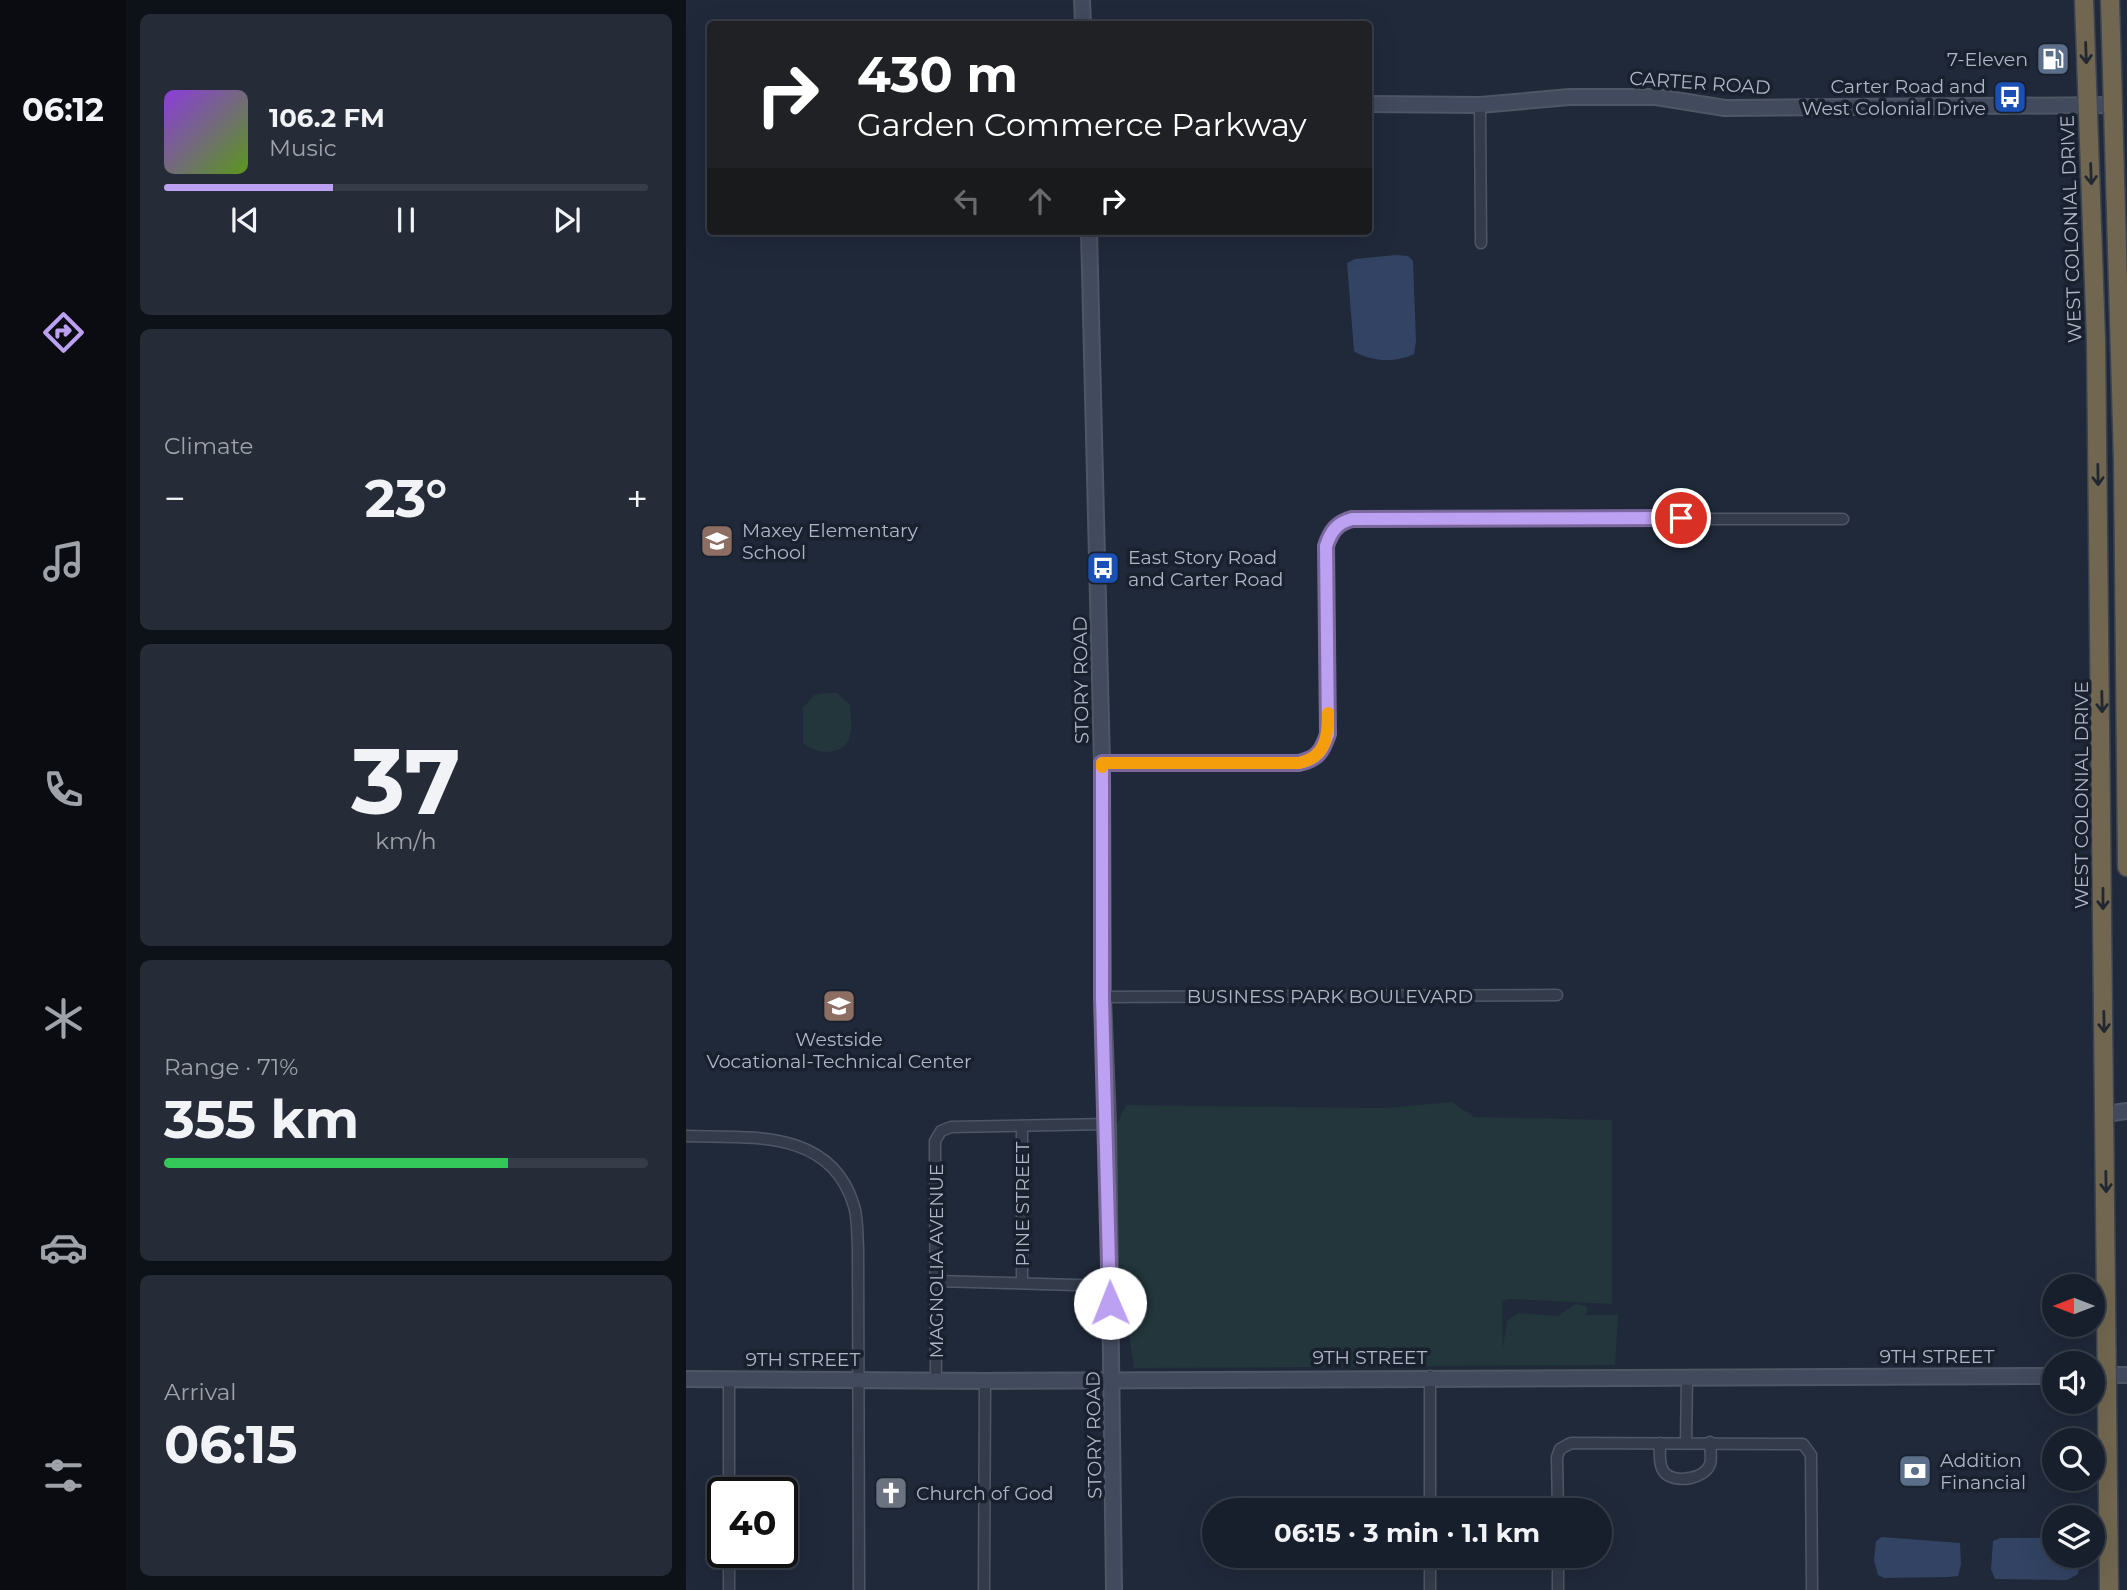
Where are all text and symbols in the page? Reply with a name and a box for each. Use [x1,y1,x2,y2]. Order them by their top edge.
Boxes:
fuel station icon: 7-Eleven [2034,40,2072,78]
one-way arrow [2080,41,2093,64]
text: 430 m [857,45,1018,104]
place label: 7-Eleven [1947,48,2028,71]
icon: right [742,49,833,140]
street label: CARTER ROAD [1629,67,1771,99]
place label: Carter Road and West Colonial Drive [1801,75,1986,120]
bus stop icon: Carter Road and West Colonial Drive [1991,78,2029,116]
text: 06:12 [22,90,104,129]
text: 106.2 FM [269,102,385,134]
text: Garden Commerce Parkway [857,105,1307,144]
street label: WEST COLONIAL DRIVE [2056,115,2086,343]
text: Music [269,134,337,162]
one-way arrow [2084,162,2097,185]
icon: left [948,182,986,220]
icon: ahead [1021,182,1059,220]
icon: right [1094,182,1132,220]
icon: previous [226,201,264,239]
icon: pause [387,201,425,239]
icon: next [548,201,586,239]
icon: directions [39,308,88,357]
text: Climate [164,432,253,460]
one-way arrow [2091,463,2105,486]
text: 23° [365,467,447,530]
text: − [164,475,186,522]
text: + [626,475,648,522]
pin [1651,488,1711,548]
icon: arrive [1662,499,1700,537]
place label: Maxey Elementary School [742,519,919,564]
school or university icon: Maxey Elementary School [698,522,736,560]
icon: music [39,537,88,586]
place label: East Story Road and Carter Road [1128,546,1283,591]
bus stop icon: East Story Road and Carter Road [1084,549,1122,587]
street label: STORY ROAD [1068,616,1094,744]
street label: WEST COLONIAL DRIVE [2070,681,2093,909]
one-way arrow [2095,690,2108,713]
text: 37 [351,726,461,837]
icon: phone [39,765,88,814]
text: km/h [375,827,437,855]
one-way arrow [2096,888,2110,911]
street label: BUSINESS PARK BOULEVARD [1187,985,1473,1008]
school or university icon: Westside Vocational-Technical Center [820,987,858,1025]
icon: climate [39,994,88,1043]
one-way arrow [2097,1010,2111,1033]
place label: Westside Vocational-Technical Center [706,1028,972,1073]
text: Range · 71% [164,1053,298,1081]
text: 355 km [164,1088,359,1151]
street label: PINE STREET [1011,1142,1034,1266]
street label: MAGNOLIA AVENUE [925,1163,948,1359]
one-way arrow [2100,1170,2113,1193]
icon: car [39,1223,88,1272]
position arrow [1073,1266,1147,1340]
north arrow [2042,1274,2105,1337]
map controls [2042,1274,2105,1568]
street label: 9TH STREET [1880,1345,1995,1368]
street label: 9TH STREET [1313,1346,1428,1369]
street label: 9TH STREET [746,1348,861,1371]
button: sound [2042,1351,2105,1414]
street label: STORY ROAD [1081,1371,1107,1499]
text: Arrival [164,1378,237,1406]
text: 06:15 [164,1413,297,1476]
button: search [2042,1428,2105,1491]
place label: Addition Financial [1940,1449,2026,1494]
icon: filters [39,1451,88,1500]
bank icon: Addition Financial [1896,1452,1934,1490]
church icon: Church of God [872,1474,910,1512]
speed limit sign: 40 [707,1477,798,1568]
place label: Church of God [916,1482,1054,1505]
button: layers [2042,1505,2105,1568]
text: 06:15 · 3 min · 1.1 km [1274,1517,1540,1549]

